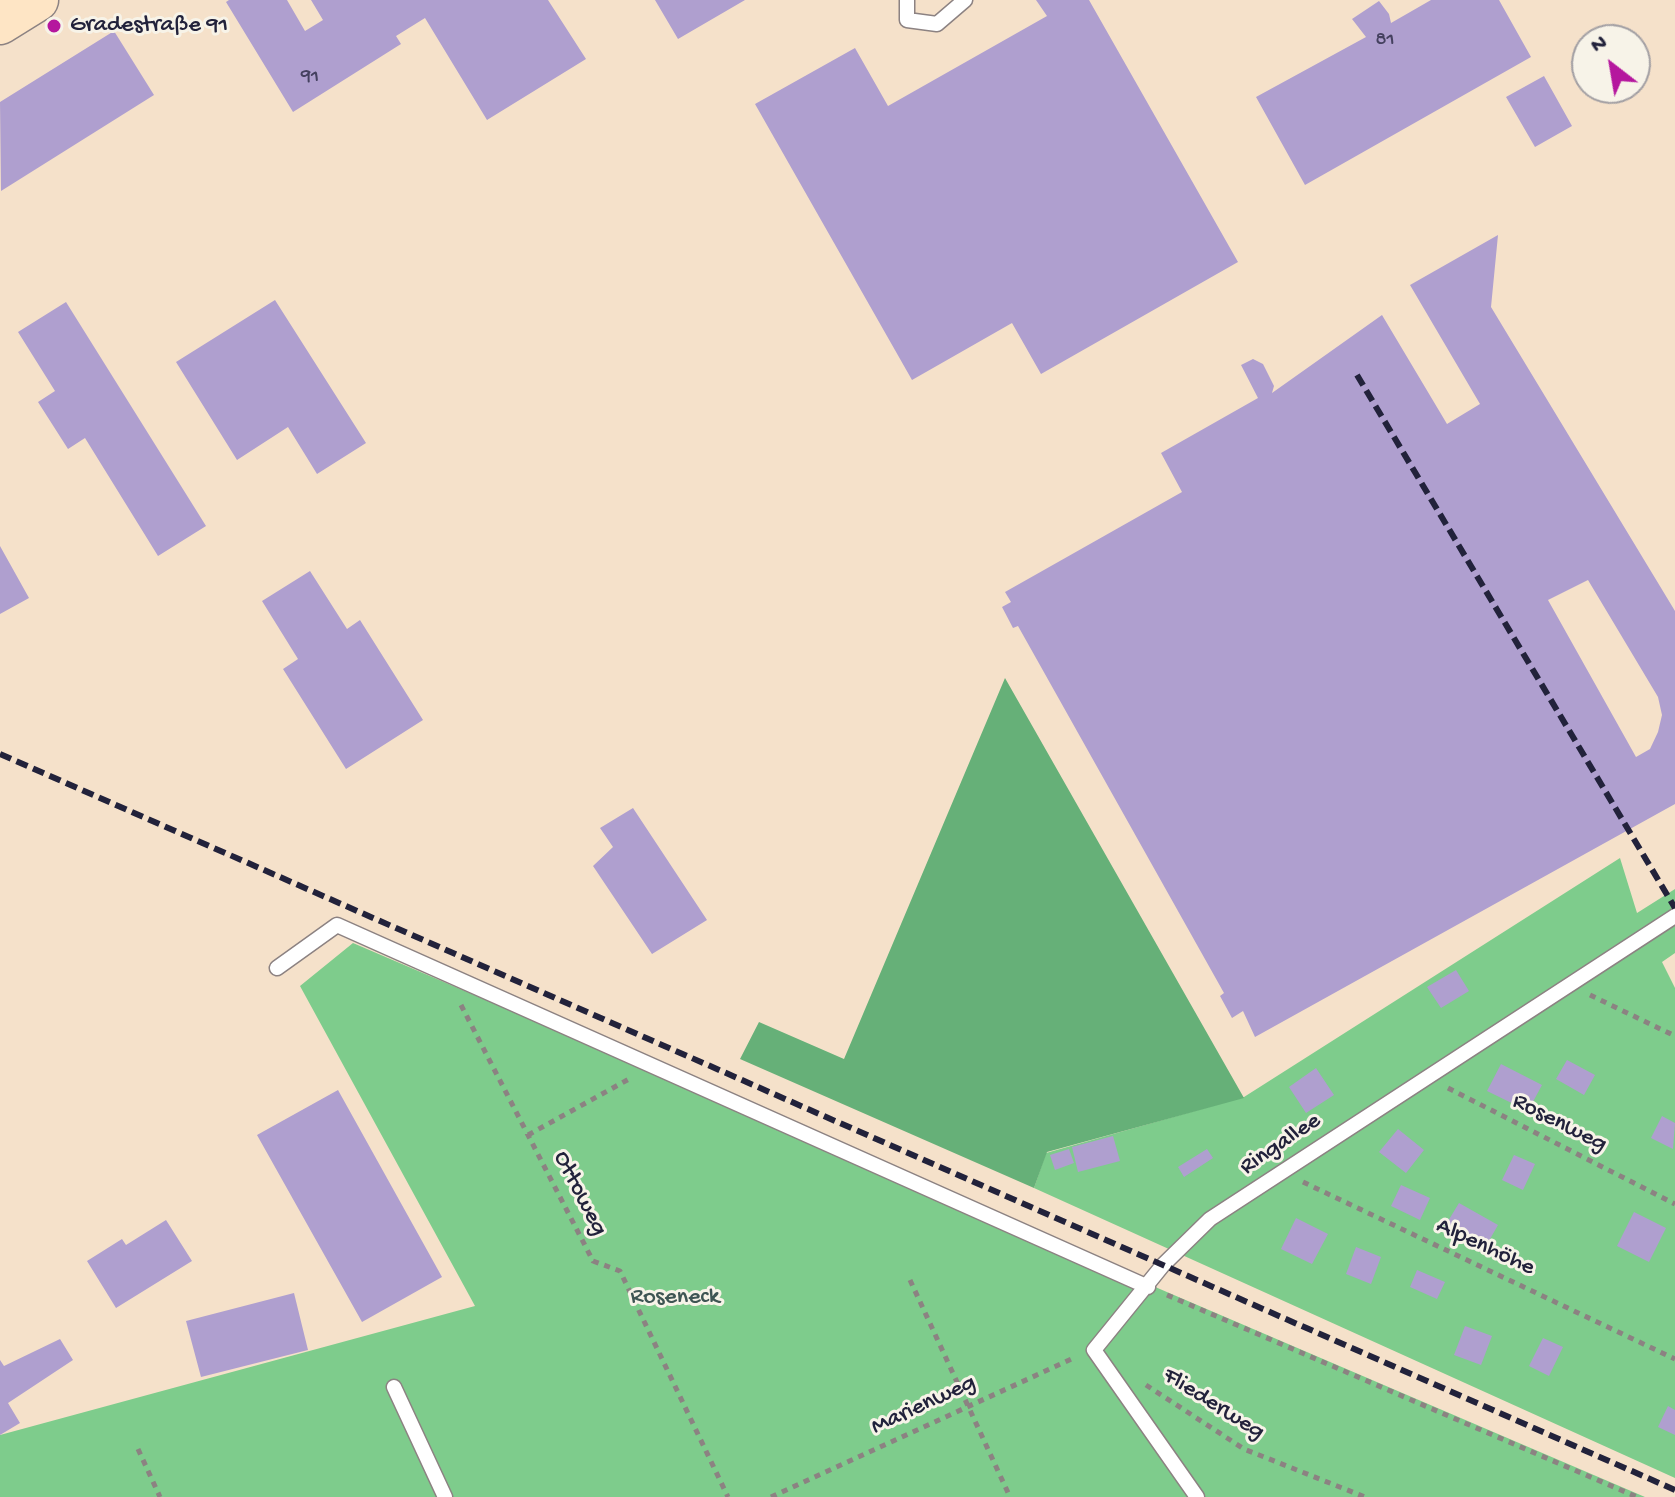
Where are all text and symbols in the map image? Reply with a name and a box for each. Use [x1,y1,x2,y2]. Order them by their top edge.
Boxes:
place label: Gradestraße 91 [70,12,228,40]
marker: Gradestraße 91 [45,17,63,35]
north arrow [1571,24,1651,104]
house number: 81 [1375,29,1395,53]
text: N [1587,30,1613,60]
house number: 91 [301,66,319,90]
street label: Rosenweg [1507,1088,1611,1160]
street label: Ringallee [1235,1107,1327,1183]
street label: Ottoweg [545,1147,613,1241]
street label: Alpenhöhe [1431,1213,1539,1283]
park label: Roseneck [631,1284,719,1312]
street label: Fliederweg [1157,1362,1269,1448]
street label: Marienweg [867,1369,981,1443]

